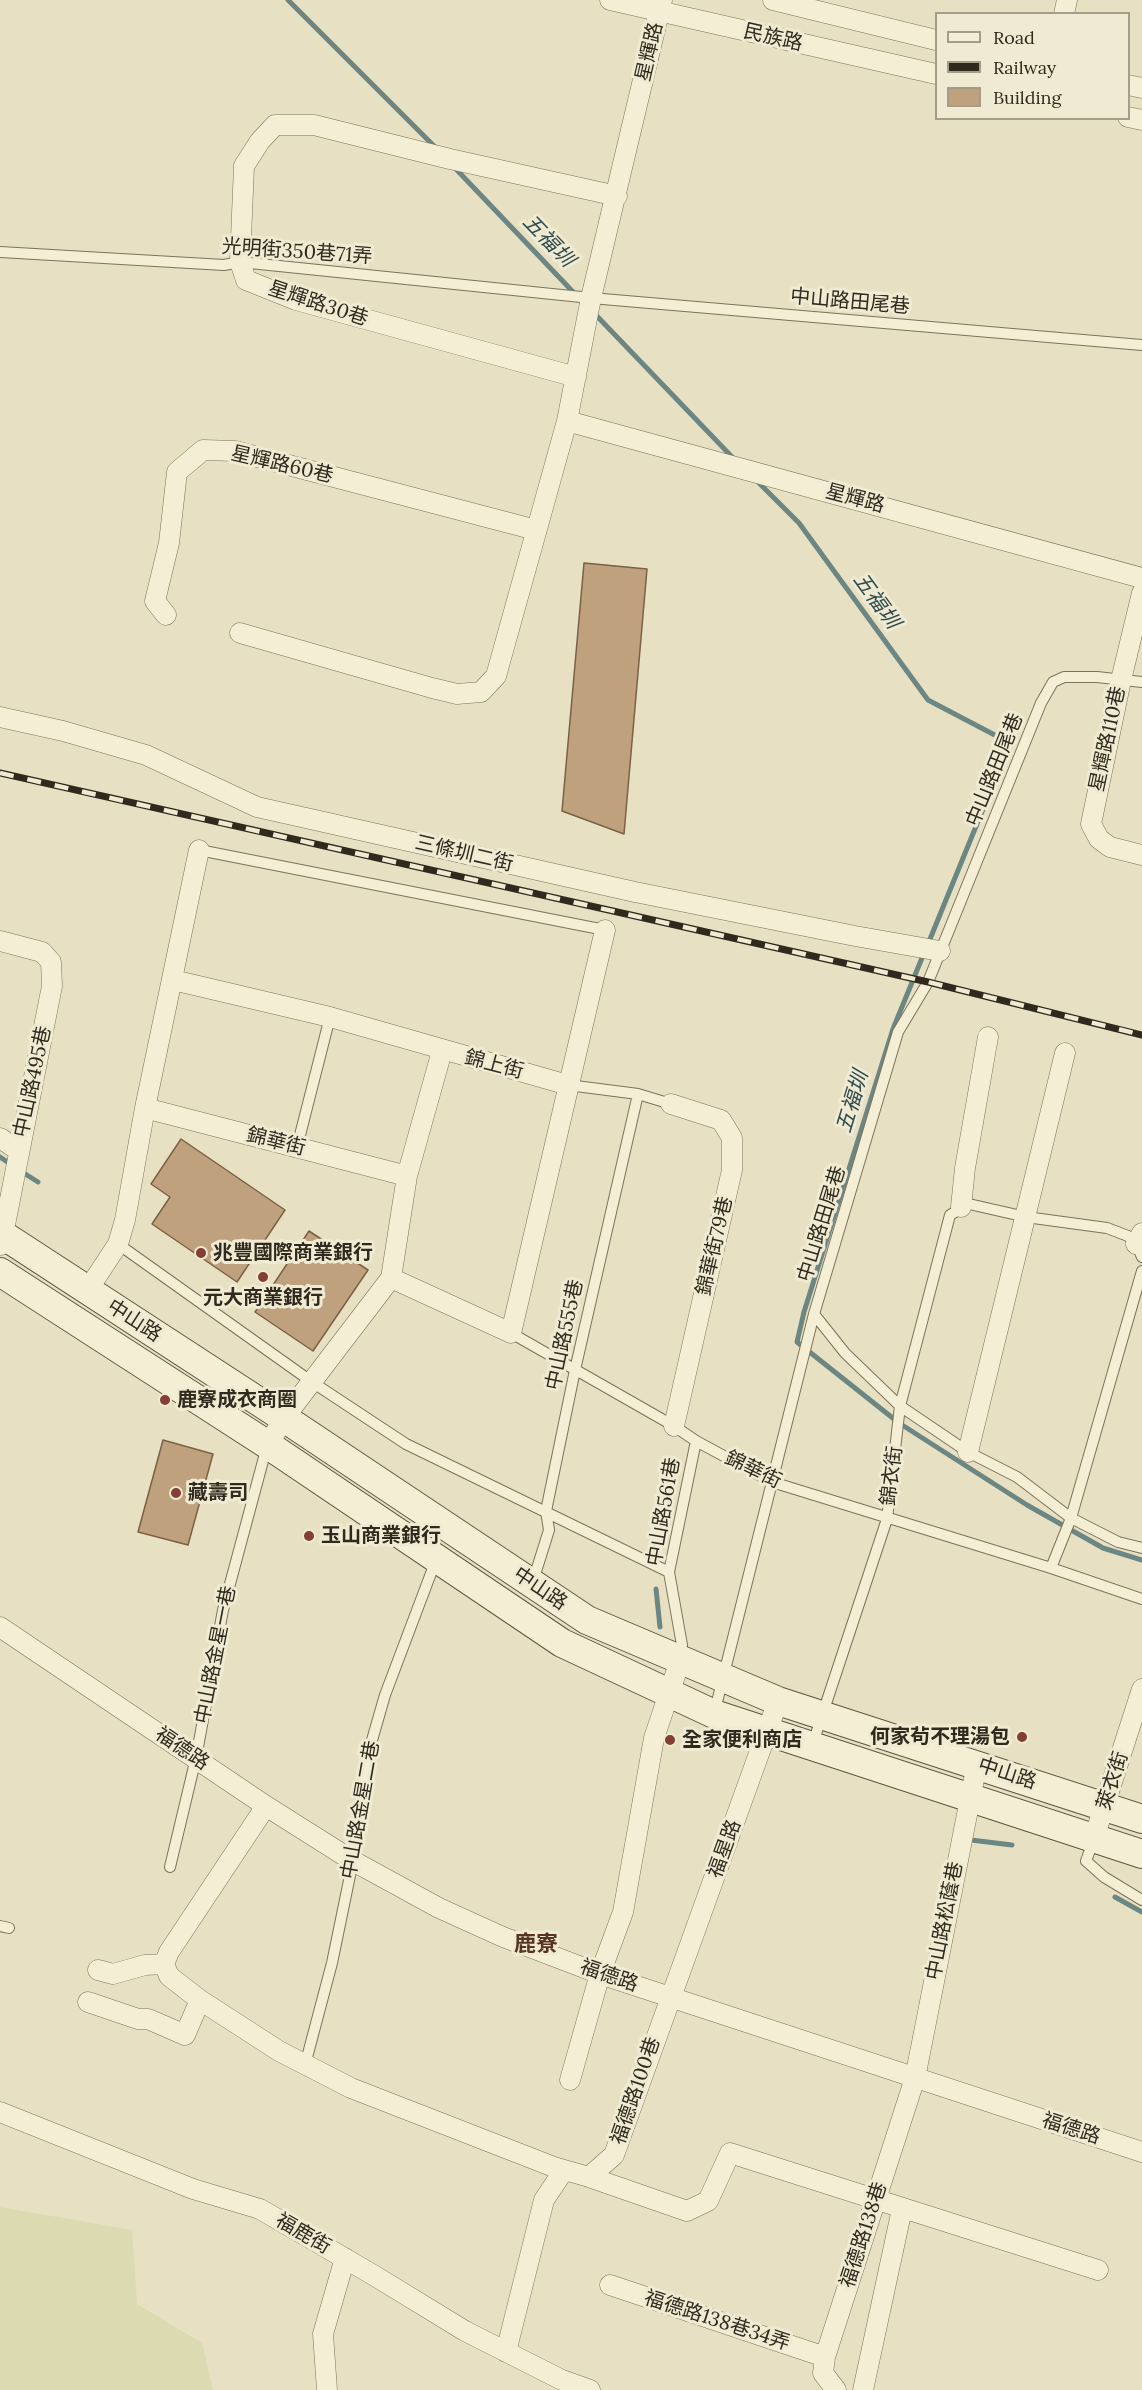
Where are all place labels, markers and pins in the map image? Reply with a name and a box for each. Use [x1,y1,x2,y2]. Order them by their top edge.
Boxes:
place label: 兆豐國際商業銀行 [213,1241,373,1265]
marker: 兆豐國際商業銀行 [194,1246,208,1260]
marker: 元大商業銀行 [256,1270,270,1284]
place label: 元大商業銀行 [203,1286,323,1310]
place label: 鹿寮成衣商圈 [177,1388,297,1412]
marker: 鹿寮成衣商圈 [158,1393,172,1407]
place label: 藏壽司 [188,1481,248,1505]
marker: 藏壽司 [169,1486,183,1500]
place label: 玉山商業銀行 [321,1524,441,1548]
marker: 玉山商業銀行 [302,1529,316,1543]
place label: 何家茍不理湯包 [870,1725,1010,1749]
place label: 全家便利商店 [682,1728,802,1752]
marker: 何家茍不理湯包 [1015,1730,1029,1744]
marker: 全家便利商店 [663,1733,677,1747]

